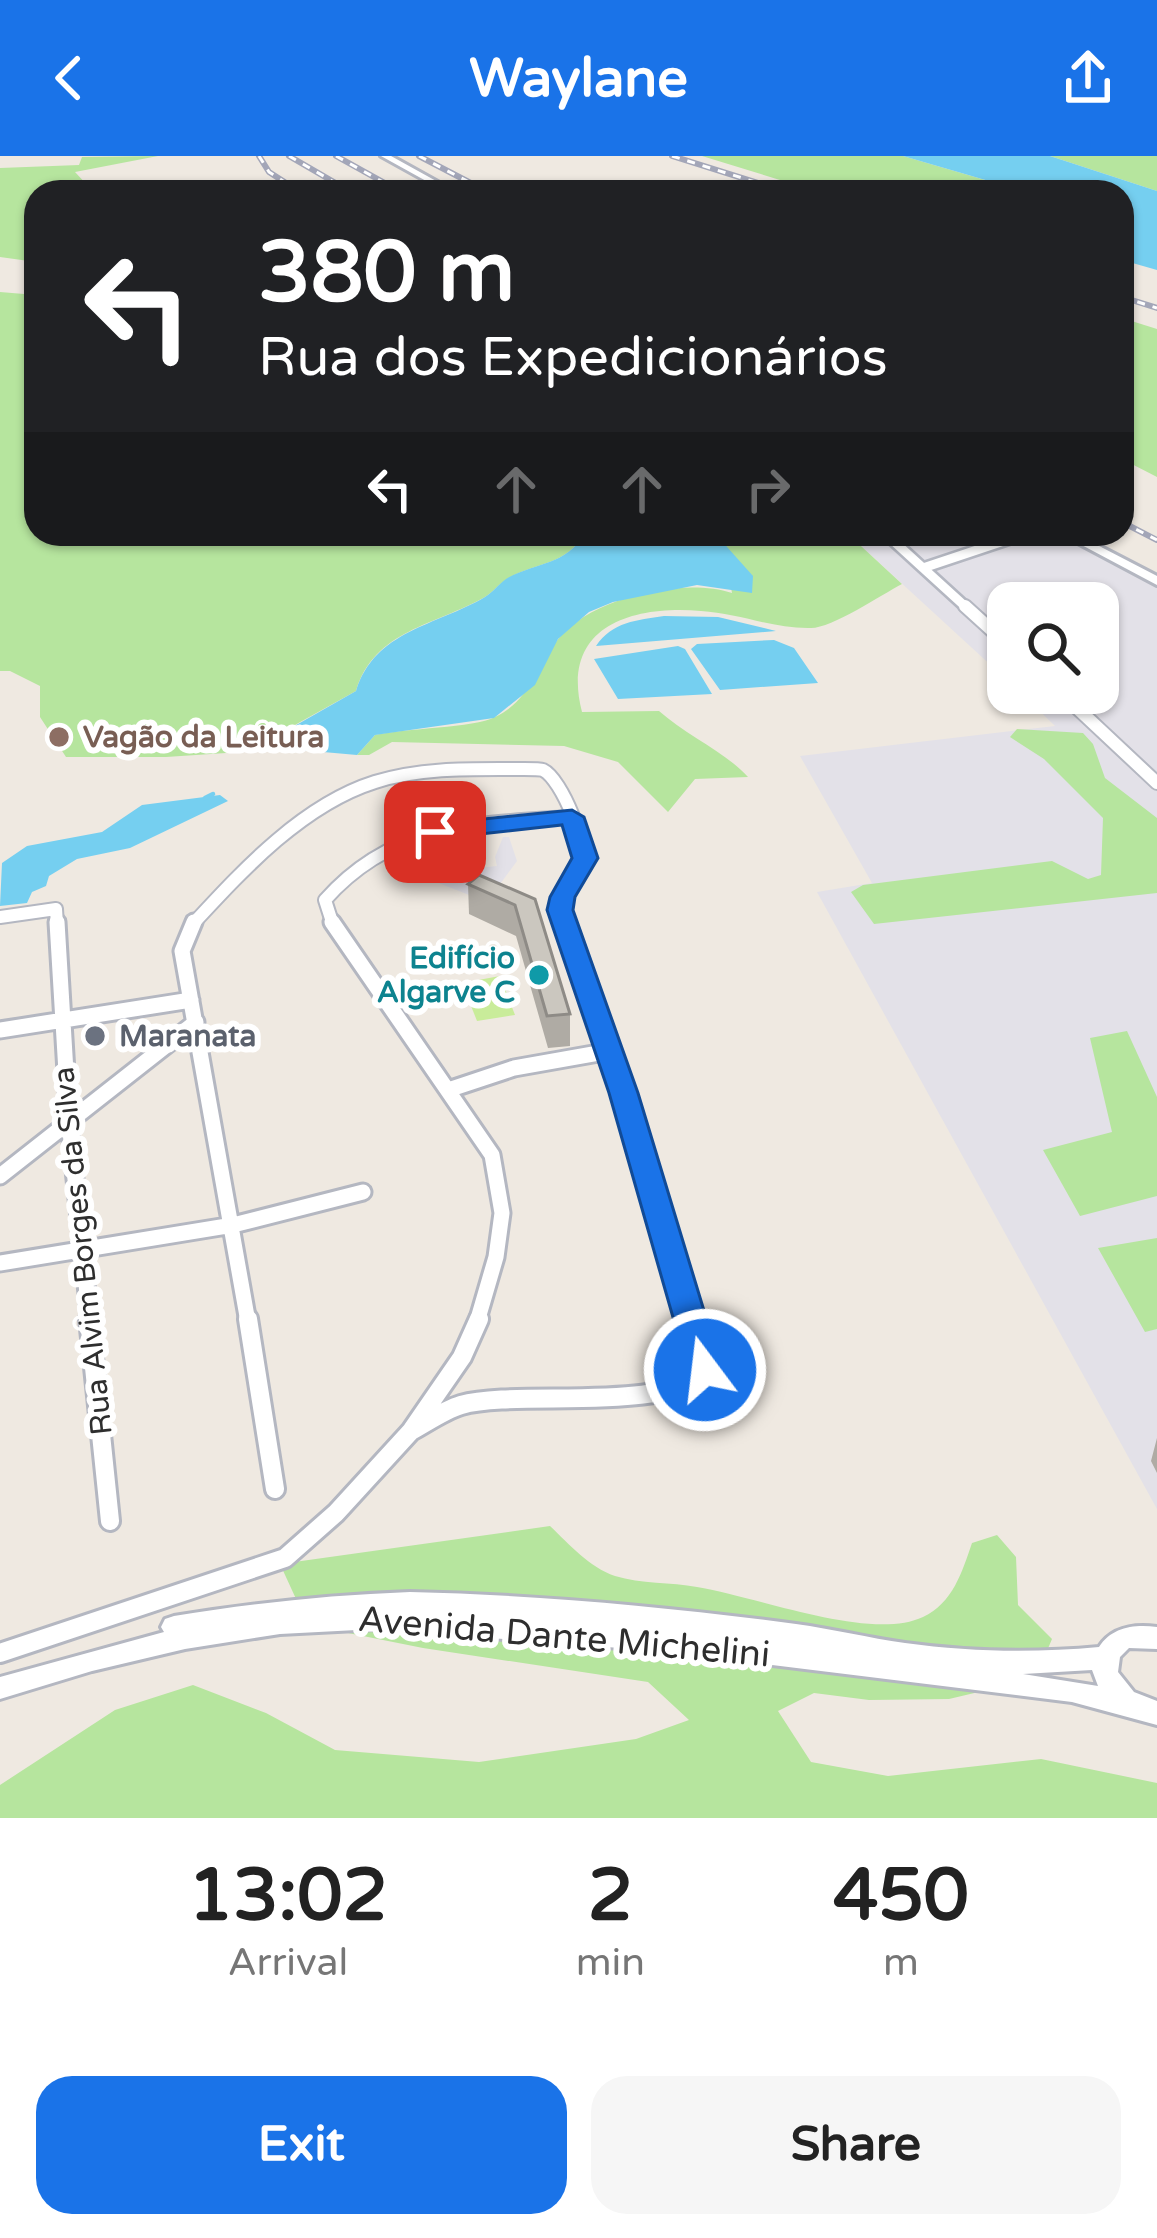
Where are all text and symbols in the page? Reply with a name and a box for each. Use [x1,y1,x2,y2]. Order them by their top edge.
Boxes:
icon: back [36,45,102,111]
icon: share [1055,45,1121,111]
text: Waylane [469,46,688,111]
text: 380 m [258,223,515,324]
icon: left [60,228,216,384]
text: Rua dos Expedicionários [258,325,888,390]
icon: left [357,456,423,522]
icon: ahead [483,456,549,522]
icon: ahead [609,456,675,522]
icon: right [735,456,801,522]
map controls [987,582,1119,714]
button: search [987,582,1119,714]
place label: Vagão da Leitura [83,719,324,756]
marker: Vagão da Leitura [46,724,72,750]
pin [384,781,486,883]
icon: arrive [402,799,468,865]
place label: Edifício Algarve C [377,940,515,1011]
marker: Edifício Algarve C [526,962,552,988]
place label: Maranata [119,1018,256,1055]
marker: Maranata [82,1023,108,1049]
street label: Rua Alvim Borges da Silva [45,1065,121,1437]
position arrow [642,1307,768,1433]
street label: Avenida Dante Michelini [356,1598,772,1676]
text: 13:02 [188,1853,388,1940]
text: 2 [588,1853,633,1940]
text: 450 [833,1853,969,1940]
text: Arrival [228,1939,348,1986]
text: min [576,1939,645,1986]
text: m [883,1939,919,1986]
button: Exit [36,2076,567,2214]
button: Share [591,2076,1121,2214]

